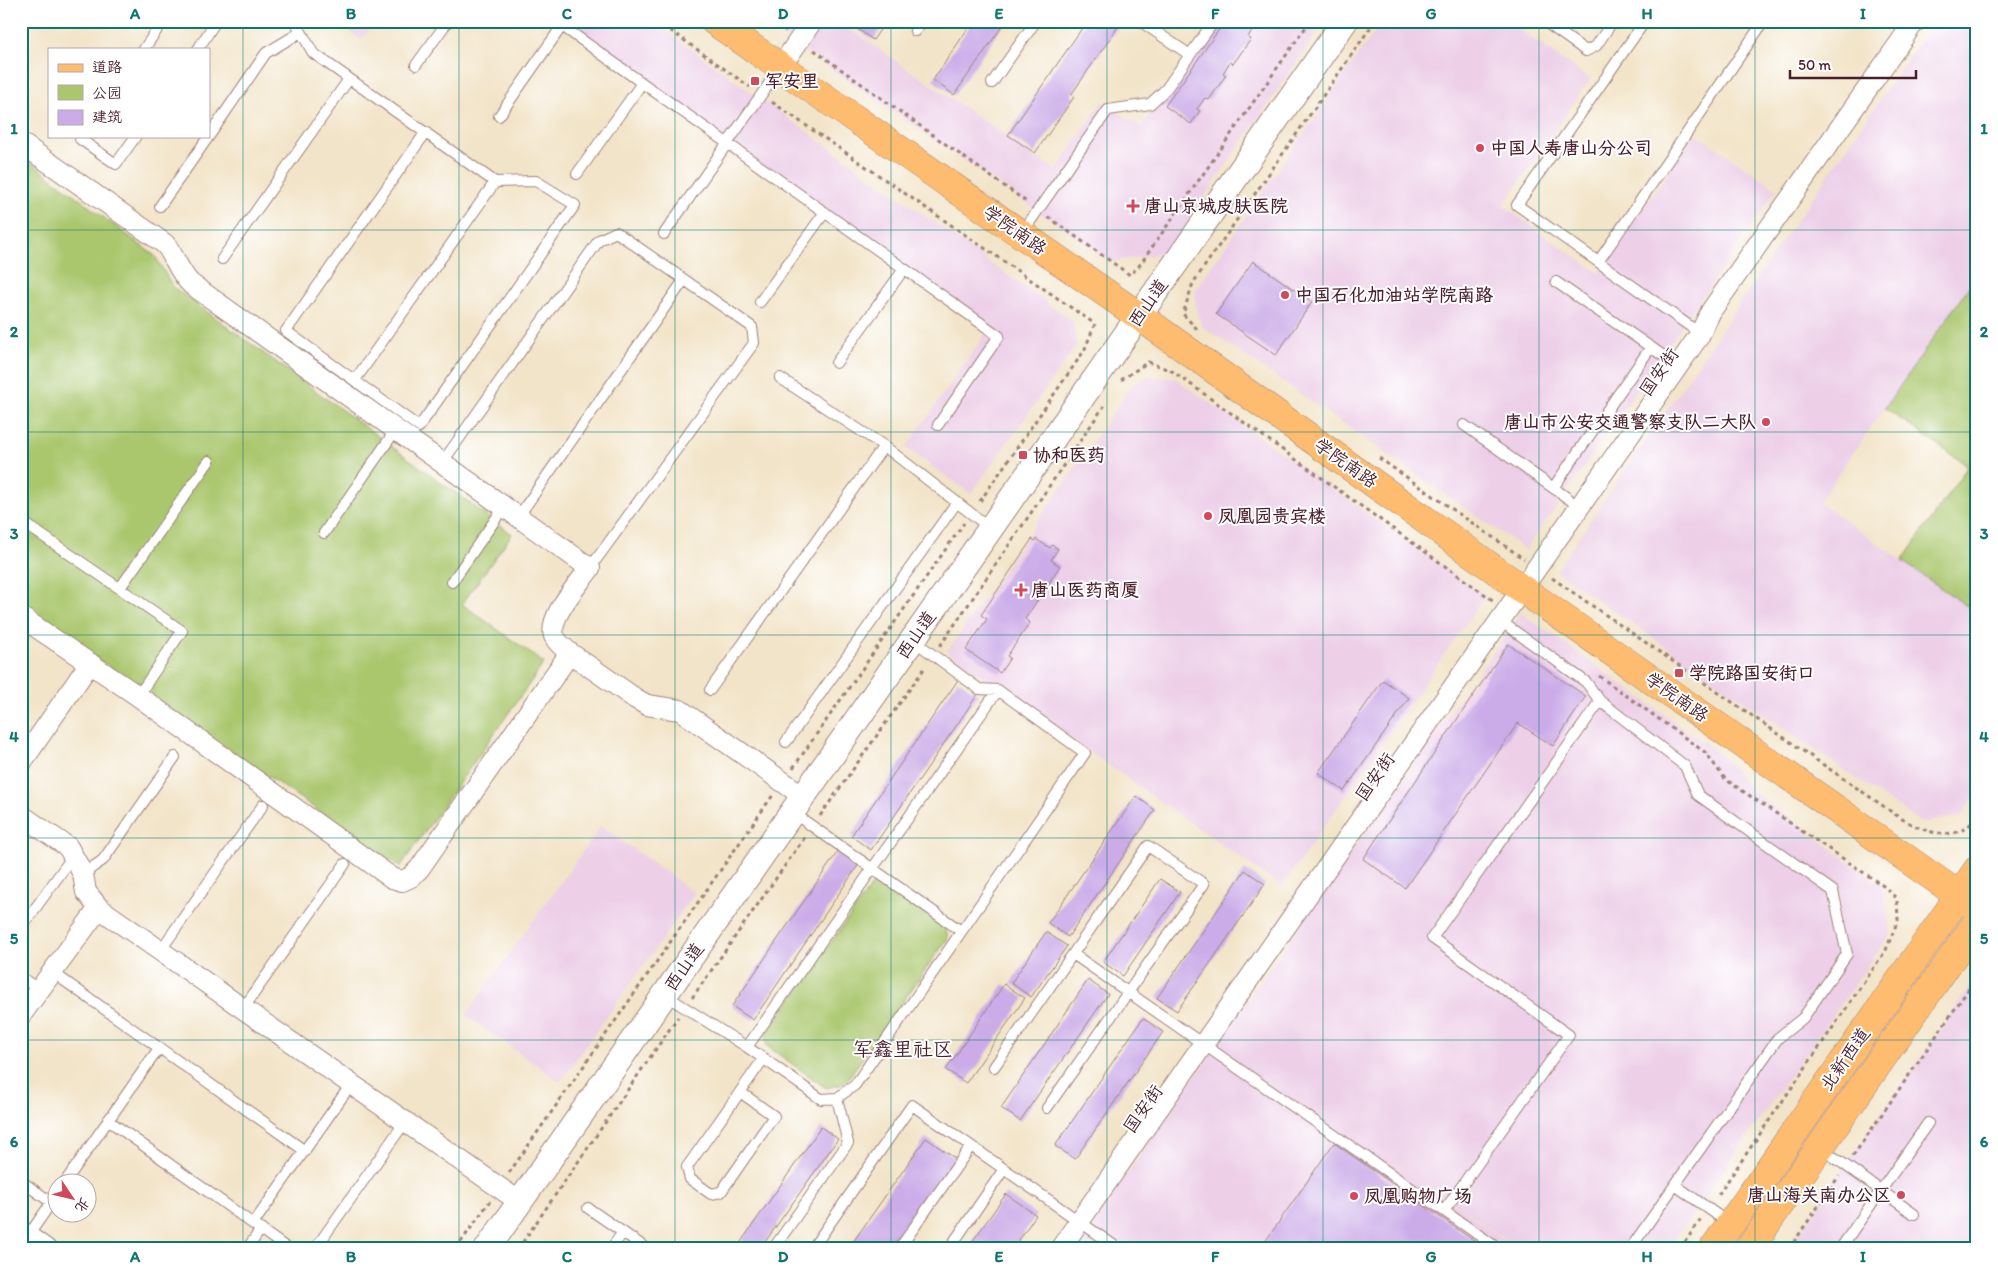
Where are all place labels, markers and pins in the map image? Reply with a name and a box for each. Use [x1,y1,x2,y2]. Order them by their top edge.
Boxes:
place label: 军安里 [765,70,819,92]
marker: 军安里 [749,75,761,87]
place label: 中国人寿唐山分公司 [1490,137,1652,159]
marker: 中国人寿唐山分公司 [1474,142,1486,154]
place label: 唐山京城皮肤医院 [1144,195,1288,217]
marker: 唐山京城皮肤医院 [1126,199,1140,213]
place label: 中国石化加油站学院南路 [1295,284,1493,306]
marker: 中国石化加油站学院南路 [1279,289,1291,301]
place label: 唐山市公安交通警察支队二大队 [1504,411,1756,433]
marker: 唐山市公安交通警察支队二大队 [1760,416,1772,428]
place label: 协和医药 [1033,444,1105,466]
marker: 协和医药 [1017,449,1029,461]
place label: 凤凰园贵宾楼 [1218,505,1326,527]
marker: 凤凰园贵宾楼 [1202,510,1214,522]
place label: 唐山医药商厦 [1031,579,1139,601]
marker: 唐山医药商厦 [1015,584,1027,596]
place label: 学院路国安街口 [1689,662,1815,684]
marker: 学院路国安街口 [1673,667,1685,679]
place label: 唐山海关南办公区 [1747,1184,1891,1206]
place label: 凤凰购物广场 [1364,1185,1472,1207]
marker: 唐山海关南办公区 [1895,1189,1907,1201]
marker: 凤凰购物广场 [1348,1190,1360,1202]

